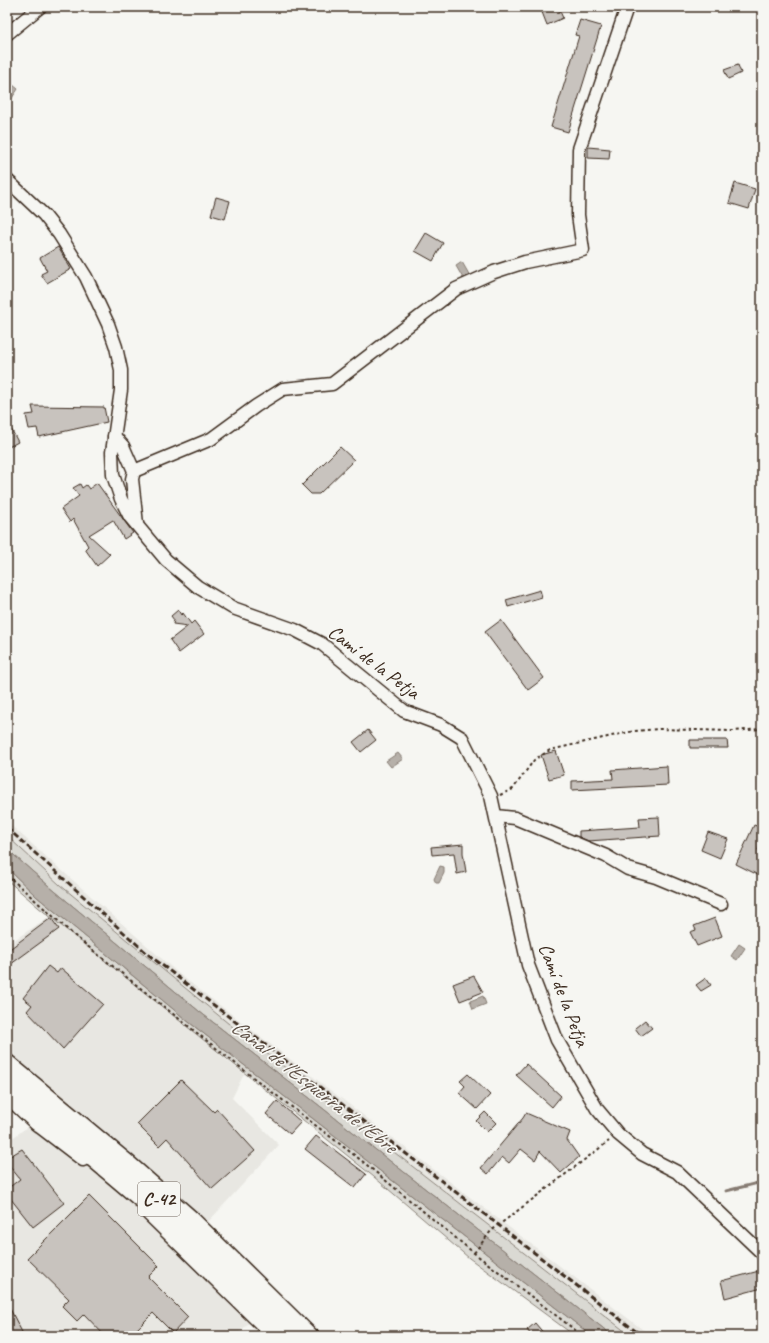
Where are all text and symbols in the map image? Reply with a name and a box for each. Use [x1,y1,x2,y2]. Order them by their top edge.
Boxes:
street label: Camí de la Petja [323,619,426,705]
street label: Camí de la Petja [533,940,596,1051]
water label: Canal de l'Esquerra de l'Ebre [226,1014,404,1160]
road number: C-42 [138,1182,180,1216]

